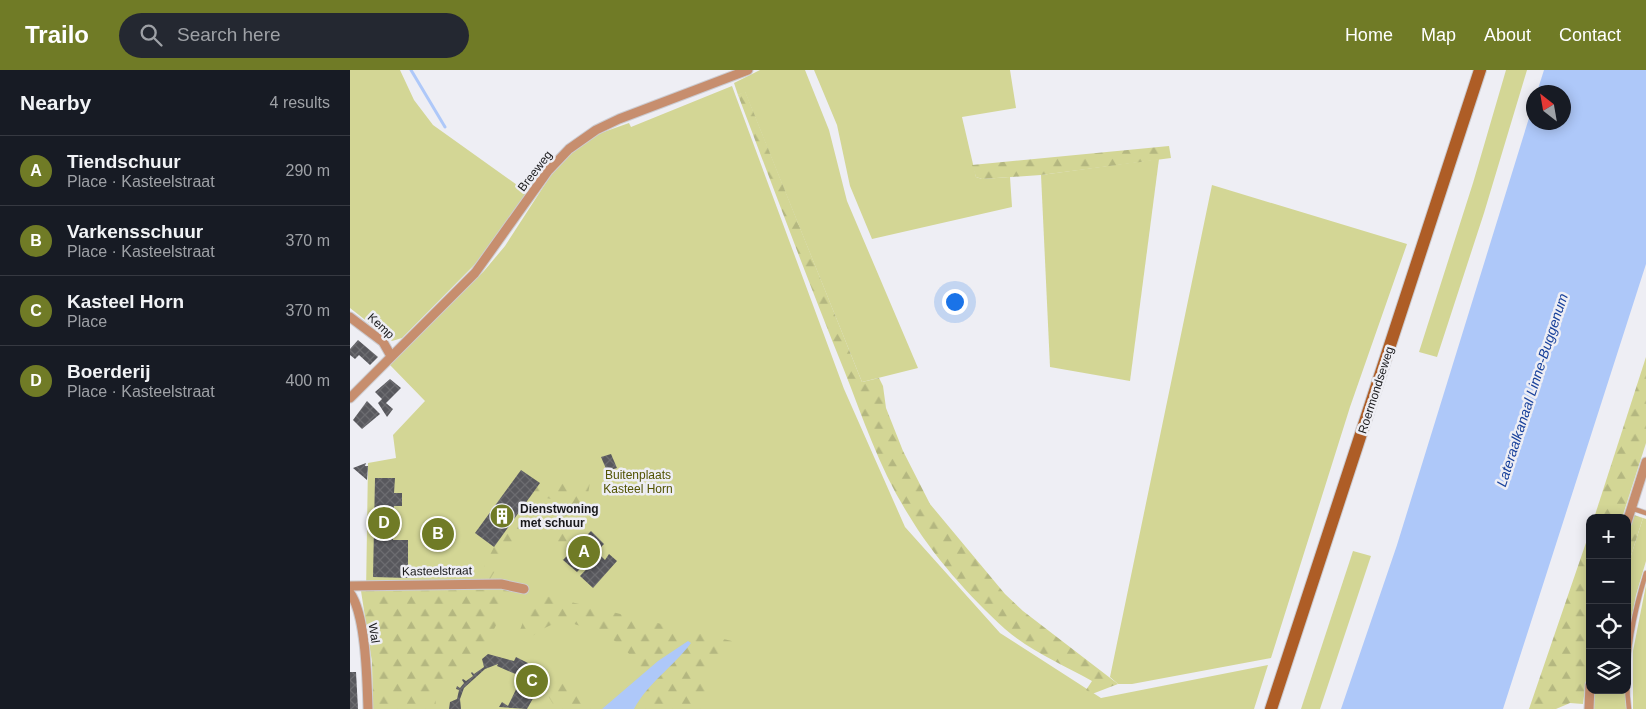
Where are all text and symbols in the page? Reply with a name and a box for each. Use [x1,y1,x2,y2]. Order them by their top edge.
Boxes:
search box [119,13,469,58]
text: Trailo [25,21,89,48]
icon: search [137,21,165,49]
text: Search here [177,24,281,45]
text: Home [1345,25,1393,45]
text: Map [1421,25,1456,45]
text: About [1484,25,1531,45]
text: Contact [1559,25,1621,45]
north arrow [1526,85,1571,130]
text: Nearby [20,91,91,114]
text: 4 results [270,94,330,111]
street label: Breeweg [515,148,555,194]
text: Tiendschuur [67,151,181,172]
text: A [30,162,42,179]
text: 290 m [286,162,330,179]
text: Place · Kasteelstraat [67,173,215,190]
text: Varkensschuur [67,221,203,242]
text: B [30,232,42,249]
text: 370 m [286,232,330,249]
text: Place · Kasteelstraat [67,243,215,260]
your location [942,289,968,315]
text: Kasteel Horn [67,291,184,312]
water label: Lateraalkanaal Linne-Buggenum [1493,291,1571,489]
text: C [30,302,42,319]
text: 370 m [286,302,330,319]
street label: Kemp [365,310,397,342]
text: Place [67,313,107,330]
street label: Roermondseweg [1355,345,1397,435]
text: Boerderij [67,361,150,382]
text: D [30,372,42,389]
text: 400 m [286,372,330,389]
text: Place · Kasteelstraat [67,383,215,400]
park label: Buitenplaats Kasteel Horn [603,468,673,496]
place label: Dienstwoning met schuur [520,502,599,530]
building icon: Dienstwoning met schuur [489,503,515,529]
pin: D [368,504,400,542]
map controls [1586,514,1631,694]
button: + [1586,514,1631,559]
pin: B [422,515,454,553]
pin: A [568,533,600,571]
button: − [1586,559,1631,604]
street label: Kasteelstraat [402,563,473,579]
button: locate [1586,604,1631,649]
street label: Wal [366,622,382,644]
button: layers [1586,649,1631,694]
pin: C [516,662,548,700]

